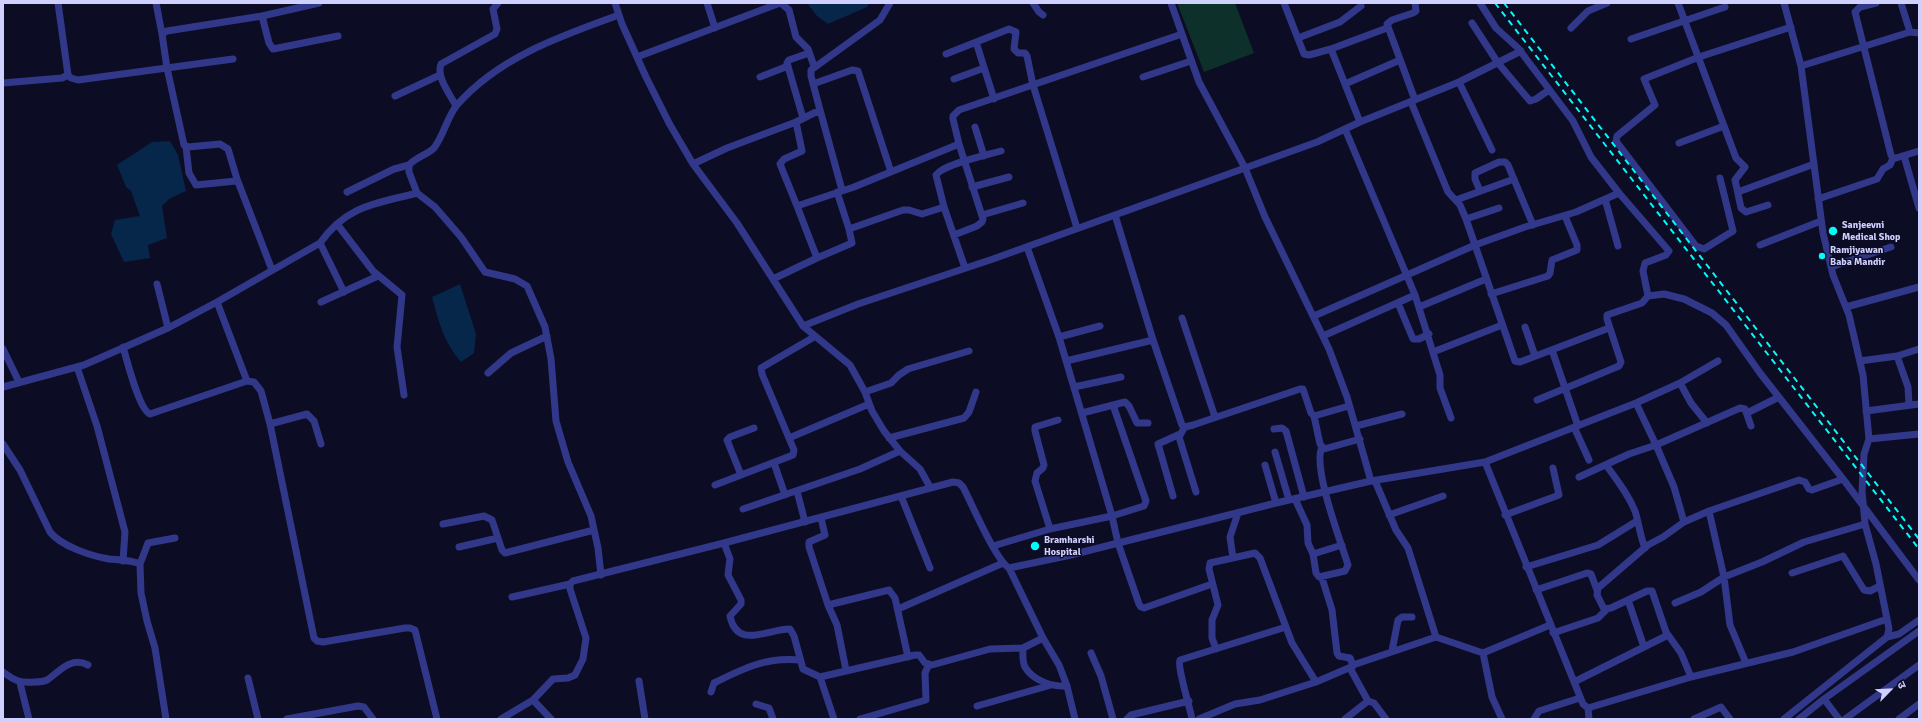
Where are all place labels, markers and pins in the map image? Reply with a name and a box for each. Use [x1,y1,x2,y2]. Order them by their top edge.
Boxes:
place label: Sanjeevni Medical Shop [1842,219,1900,242]
marker: Sanjeevni Medical Shop [1827,225,1839,237]
place label: Ramjiyawan Baba Mandir [1830,244,1885,268]
marker: Ramjiyawan Baba Mandir [1817,251,1827,261]
place label: Bramharshi Hospital [1044,534,1095,558]
marker: Bramharshi Hospital [1029,540,1041,552]

